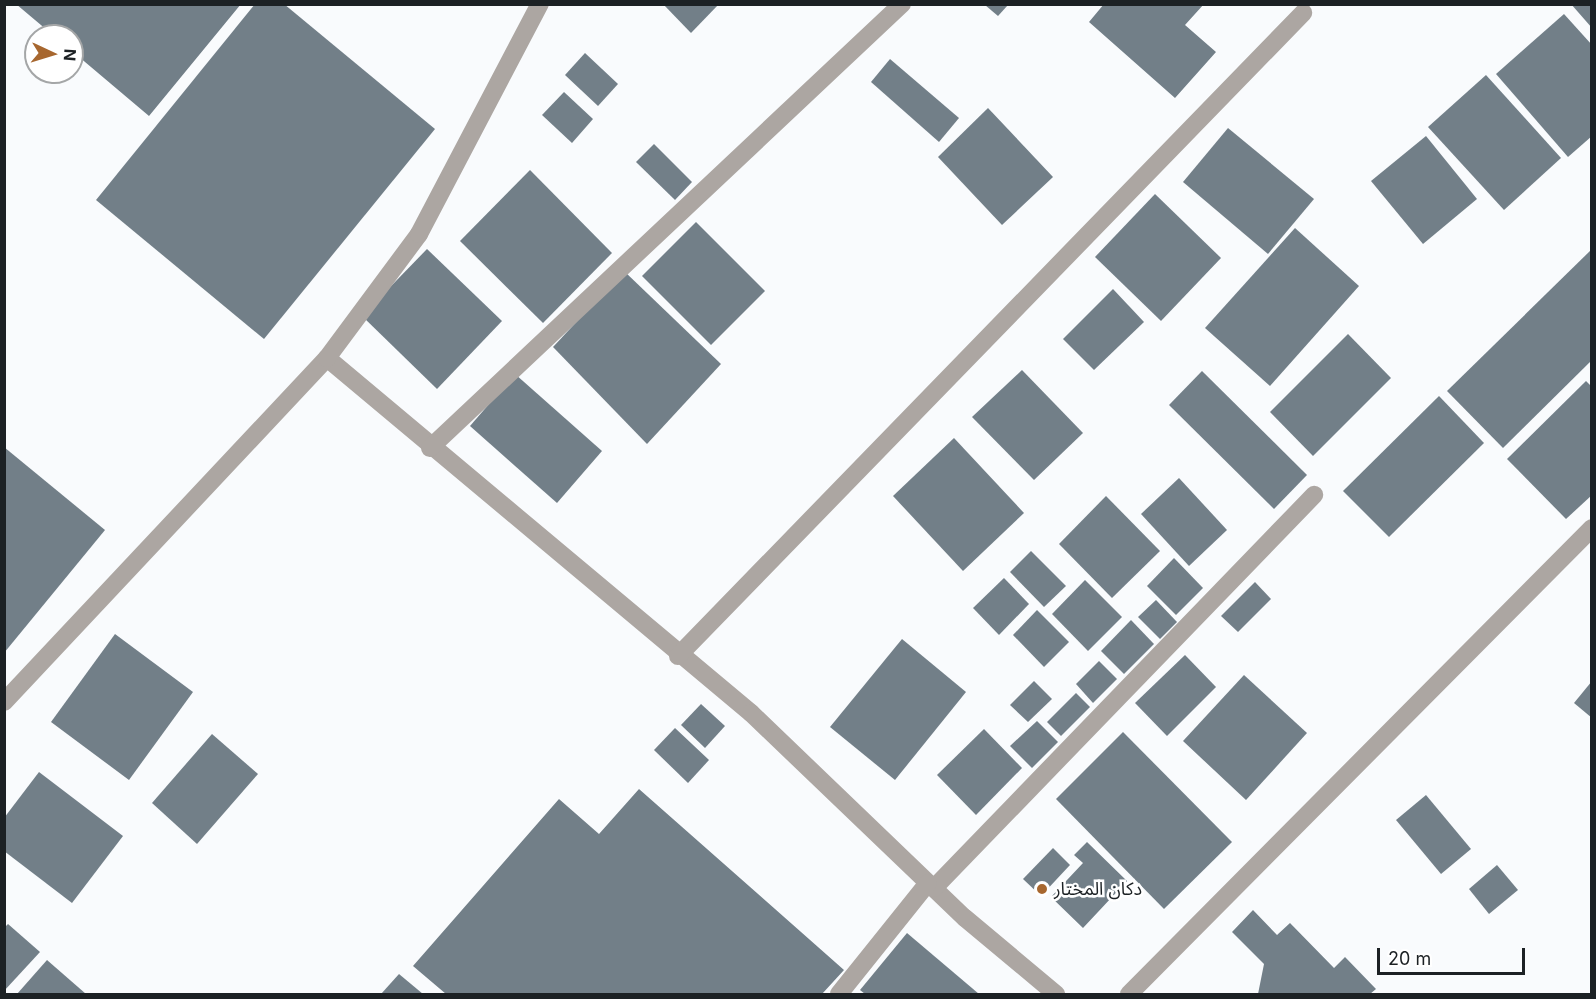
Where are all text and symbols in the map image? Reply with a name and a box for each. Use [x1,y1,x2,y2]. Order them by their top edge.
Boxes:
north arrow [24,24,84,84]
text: N [60,48,80,62]
place label: دكان المختار [1054,878,1142,900]
marker: دكان المختار [1035,882,1049,896]
scale bar [1380,936,1528,974]
text: 20 m [1388,948,1431,969]

